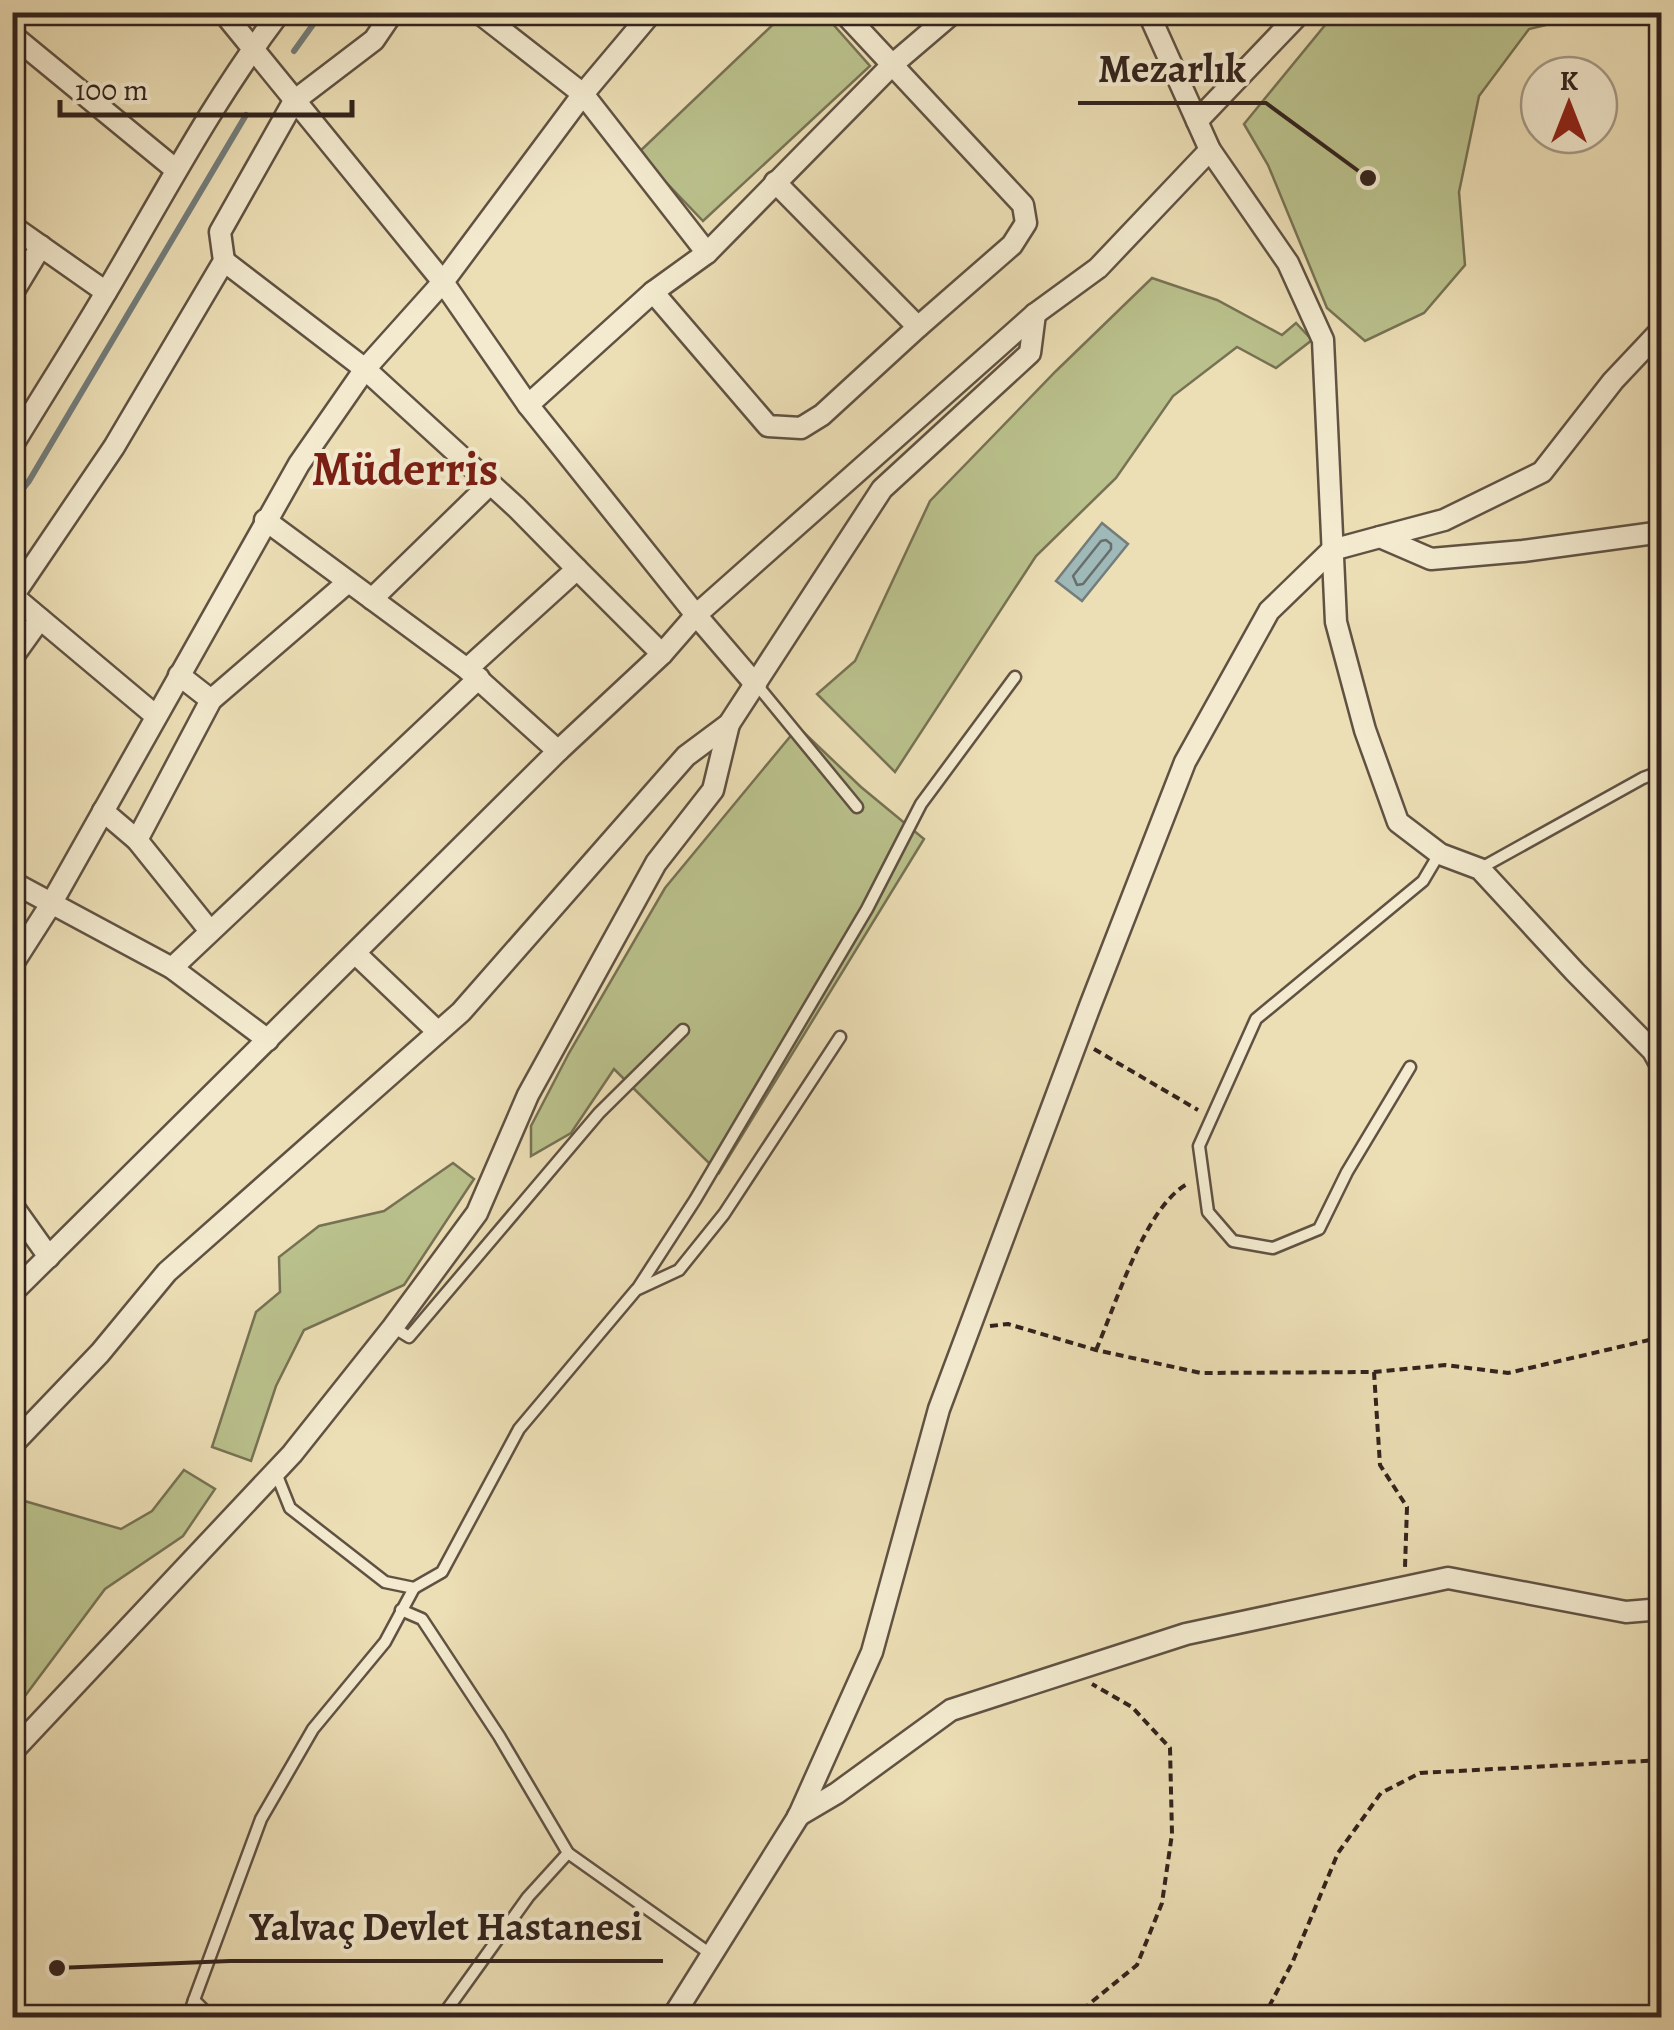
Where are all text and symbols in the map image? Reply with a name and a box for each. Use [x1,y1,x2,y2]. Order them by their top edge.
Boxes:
callout: Mezarlık [1078,33,1266,103]
text: Mezarlık [1098,41,1246,96]
scale bar [60,55,352,117]
north arrow [1519,55,1619,155]
text: K [1560,62,1579,100]
text: 100 m [75,70,148,110]
district label: Müderris [312,436,498,502]
callout: Yalvaç Devlet Hastanesi [230,1891,663,1961]
text: Yalvaç Devlet Hastanesi [248,1899,643,1954]

